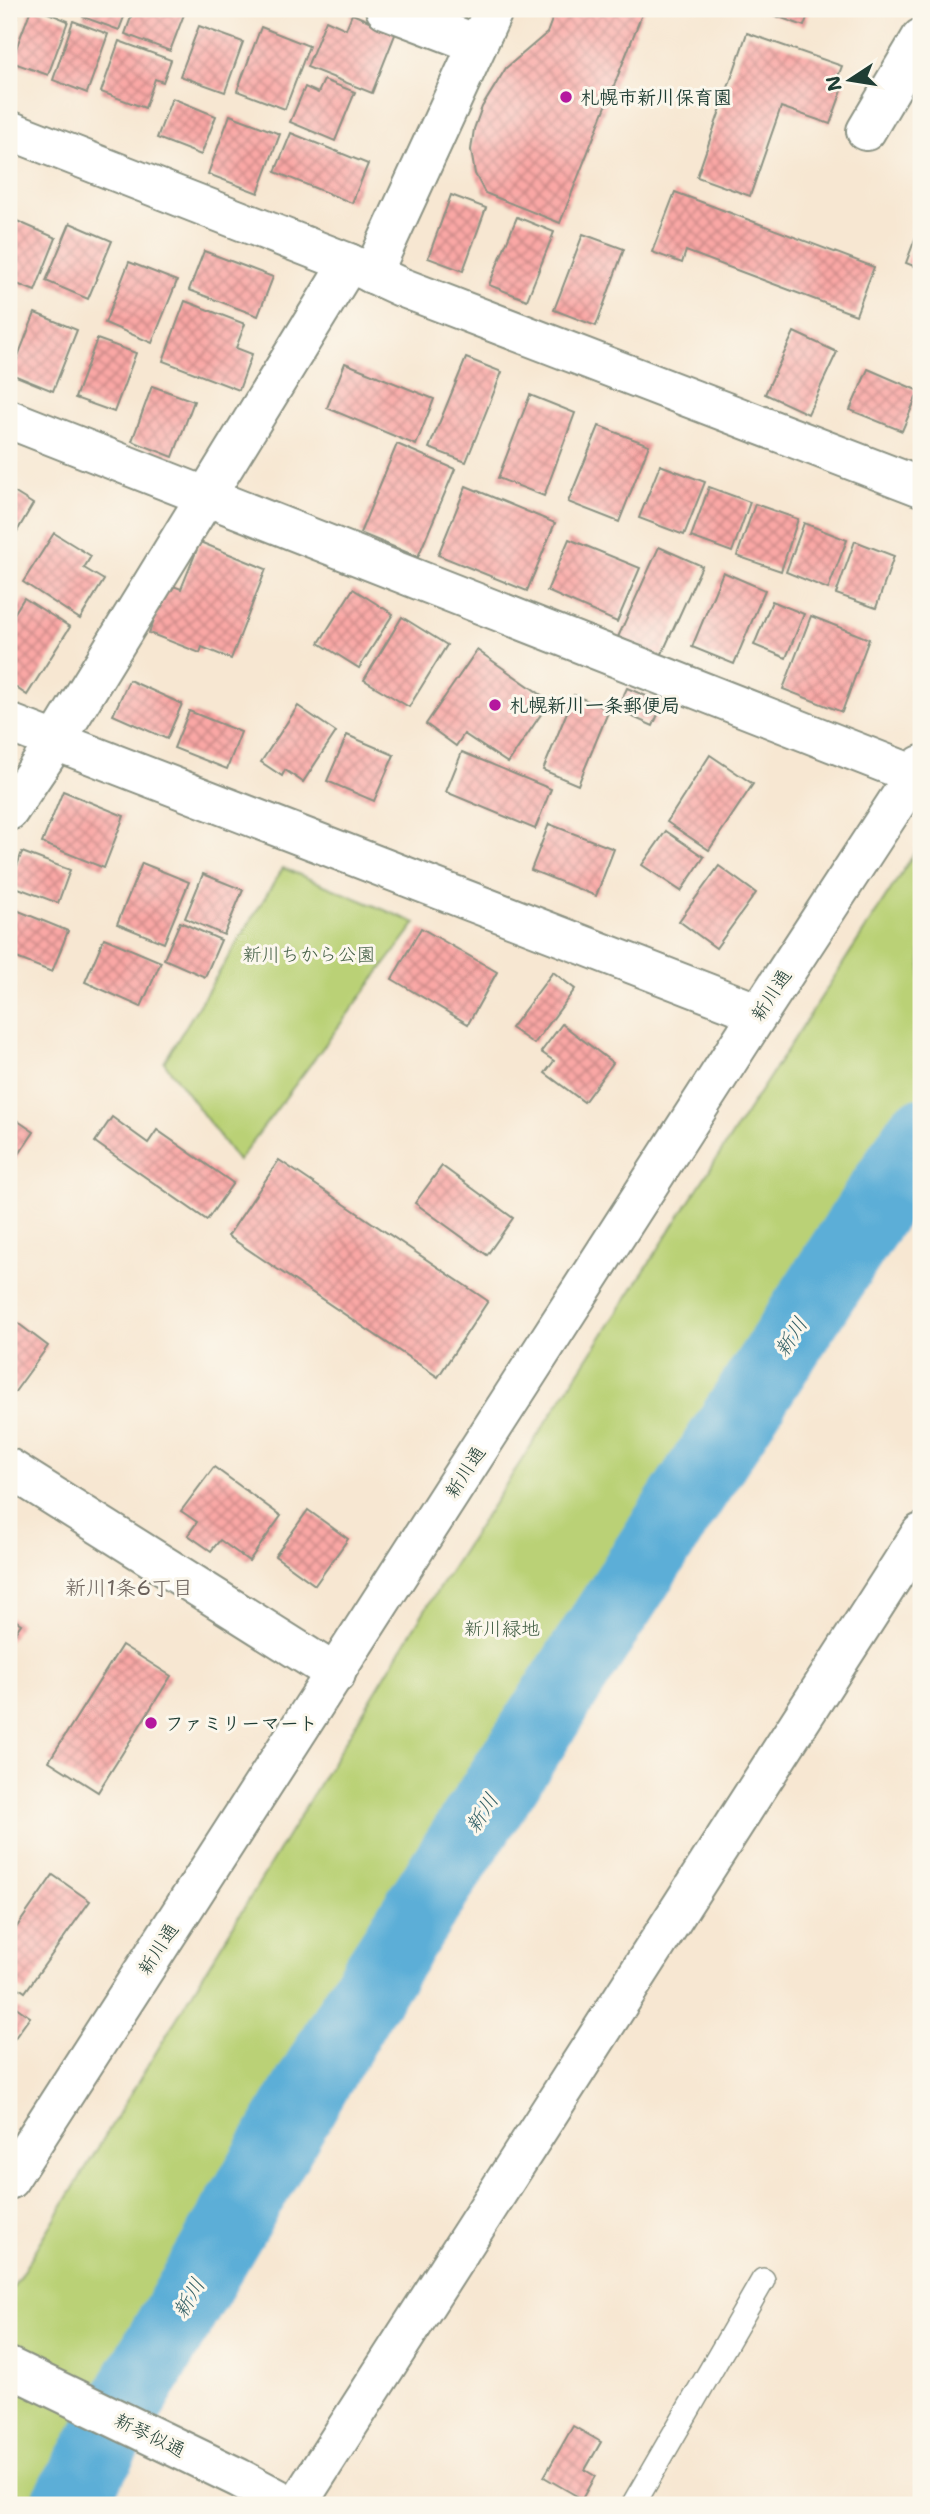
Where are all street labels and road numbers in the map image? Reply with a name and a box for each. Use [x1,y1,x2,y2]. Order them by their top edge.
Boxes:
street label: 新川通 [745,964,797,1026]
street label: 新川通 [439,1441,491,1503]
street label: 新川通 [132,1918,184,1980]
street label: 新琴似通 [110,2407,190,2463]

